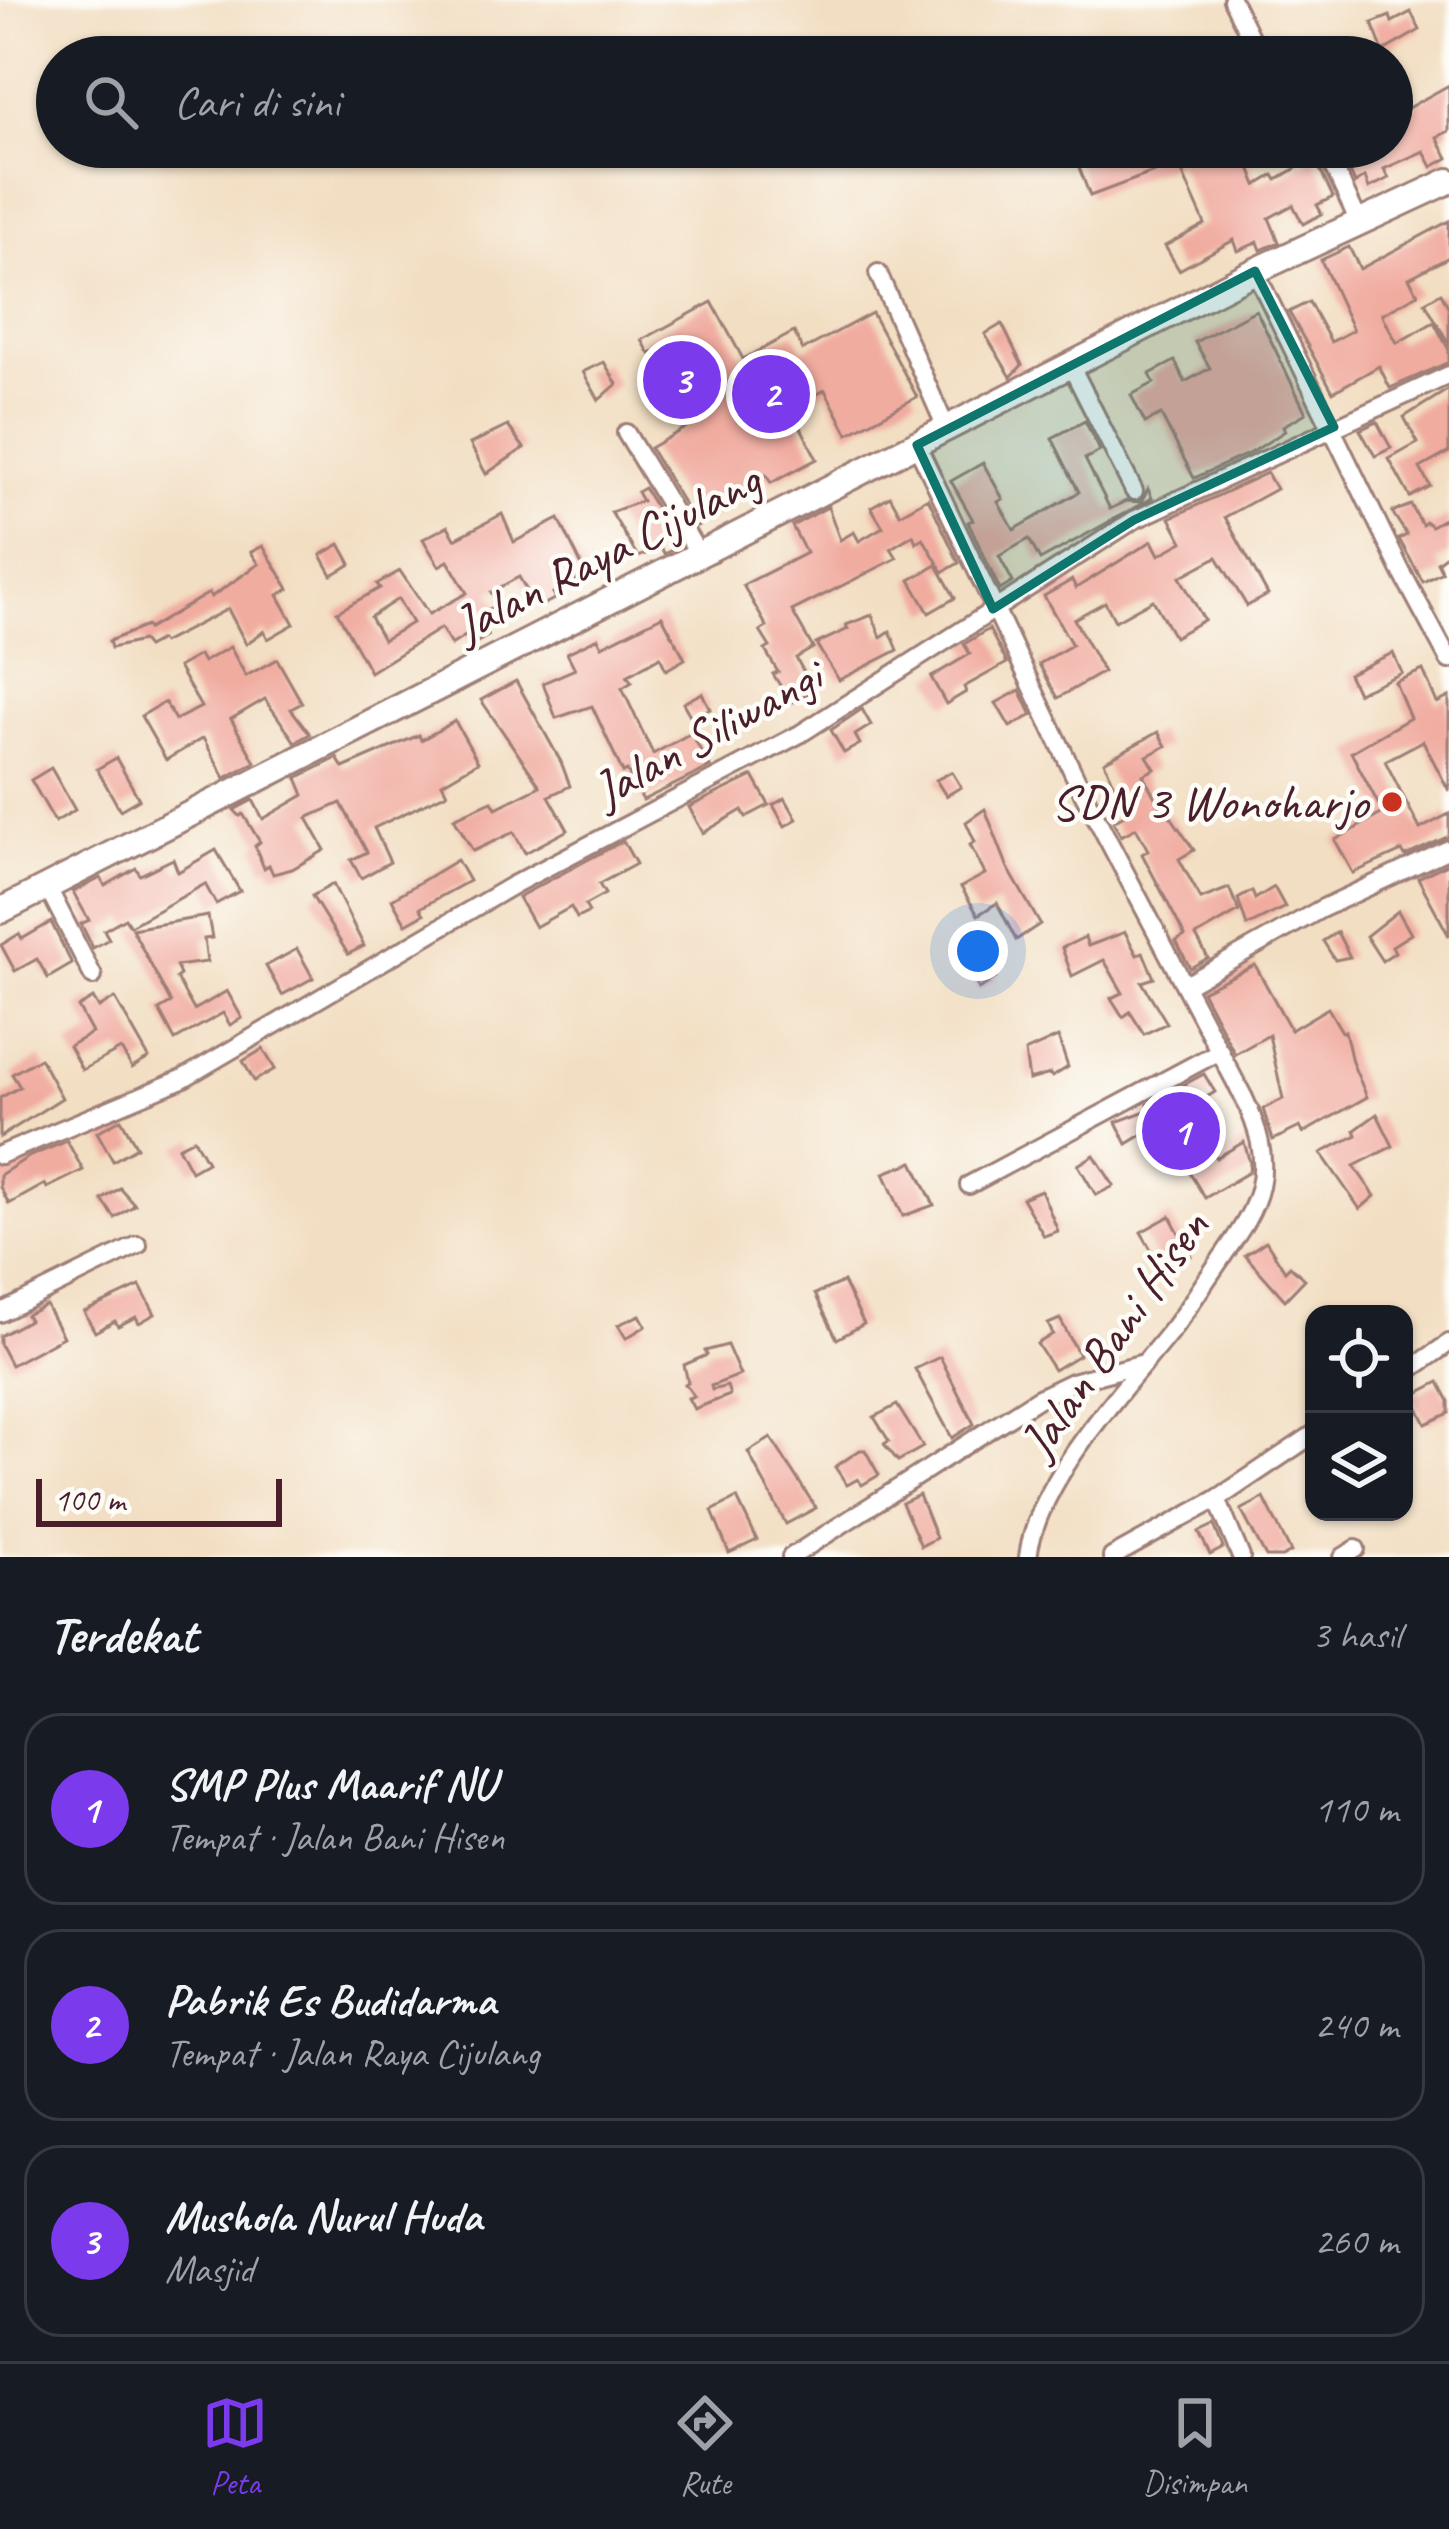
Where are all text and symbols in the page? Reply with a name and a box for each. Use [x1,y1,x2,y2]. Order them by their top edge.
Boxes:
search box [36,36,1413,168]
icon: search [78,69,144,135]
text: Cari di sini [174,74,340,131]
pin: 3 [643,335,721,425]
pin: 2 [732,349,810,439]
street label: Jalan Raya Cijulang [440,446,774,658]
street label: Jalan Siliwangi [579,641,838,823]
place label: SDN 3 Wonoharjo [1051,770,1371,834]
marker: SDN 3 Wonoharjo [1379,789,1405,815]
your location [948,921,1008,981]
pin: 1 [1142,1086,1220,1176]
street label: Jalan Bani Hisen [1003,1197,1224,1473]
map controls [1305,1305,1413,1521]
button: locate [1305,1305,1413,1413]
button: layers [1305,1413,1413,1521]
scale bar [36,1473,282,1526]
text: 100 m [54,1479,125,1521]
text: Terdekat [48,1603,197,1667]
text: 3 hasil [1312,1611,1401,1660]
text: SMP Plus Maarif NU [165,1756,494,1813]
text: 1 [81,1785,99,1834]
text: 110 m [1314,1785,1398,1834]
text: Tempat · Jalan Bani Hisen [165,1813,504,1862]
text: Pabrik Es Budidarma [165,1972,496,2029]
text: 2 [81,2001,99,2050]
text: 240 m [1314,2001,1398,2050]
text: Tempat · Jalan Raya Cijulang [165,2029,540,2078]
text: Mushola Nurul Huda [165,2188,482,2245]
text: 3 [81,2217,99,2266]
text: 260 m [1314,2217,1398,2266]
text: Masjid [165,2245,254,2294]
tab: Peta [202,2390,268,2504]
tab: Rute [672,2390,738,2504]
tab: Disimpan [1143,2390,1247,2504]

